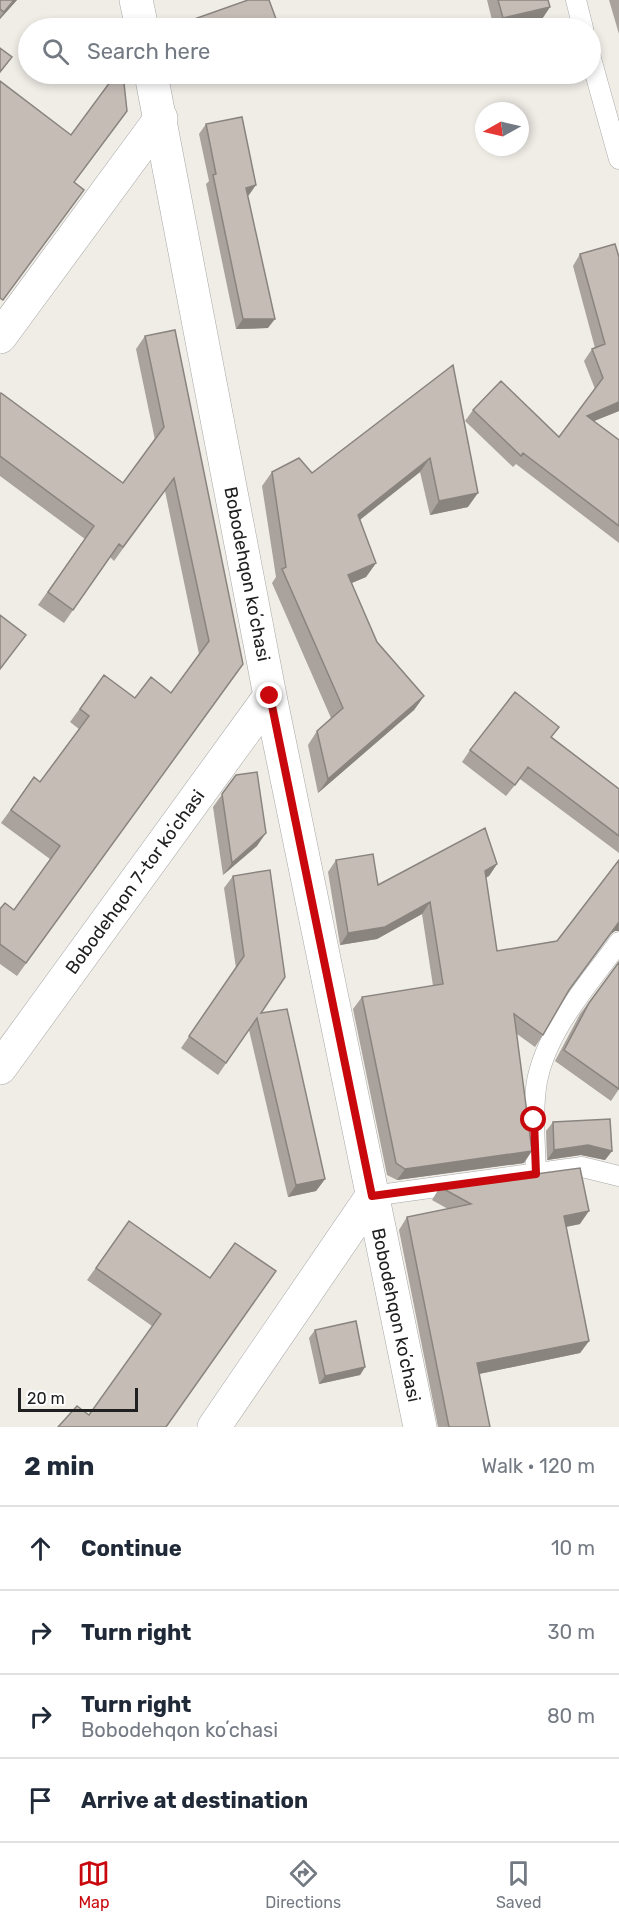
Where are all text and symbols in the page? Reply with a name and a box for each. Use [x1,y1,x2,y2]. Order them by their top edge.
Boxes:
search box [18,18,601,84]
icon: search [39,35,72,68]
text: Search here [87,38,210,65]
north arrow [475,102,529,156]
street label: Bobodehqon koʼchasi [219,485,275,663]
route end [256,682,282,708]
street label: Bobodehqon 7-tor koʼchasi [61,785,209,979]
route start [520,1106,546,1132]
street label: Bobodehqon koʼchasi [367,1226,425,1404]
scale bar [18,1385,138,1412]
text: 20 m [27,1389,65,1408]
text: 2 min [24,1451,94,1482]
text: Walk · 120 m [481,1454,595,1478]
icon: ahead [24,1532,57,1565]
text: Continue [81,1535,182,1562]
text: 10 m [551,1536,595,1560]
icon: right [24,1616,57,1649]
text: Turn right [81,1619,191,1646]
text: 30 m [548,1620,595,1644]
text: Turn right [81,1691,191,1718]
icon: right [24,1700,57,1733]
text: 80 m [547,1704,595,1728]
text: Bobodehqon koʼchasi [81,1718,278,1742]
icon: arrive [24,1784,57,1817]
text: Arrive at destination [81,1787,308,1814]
tab: Map [77,1857,110,1912]
tab: Directions [265,1857,341,1912]
tab: Saved [496,1857,542,1912]

